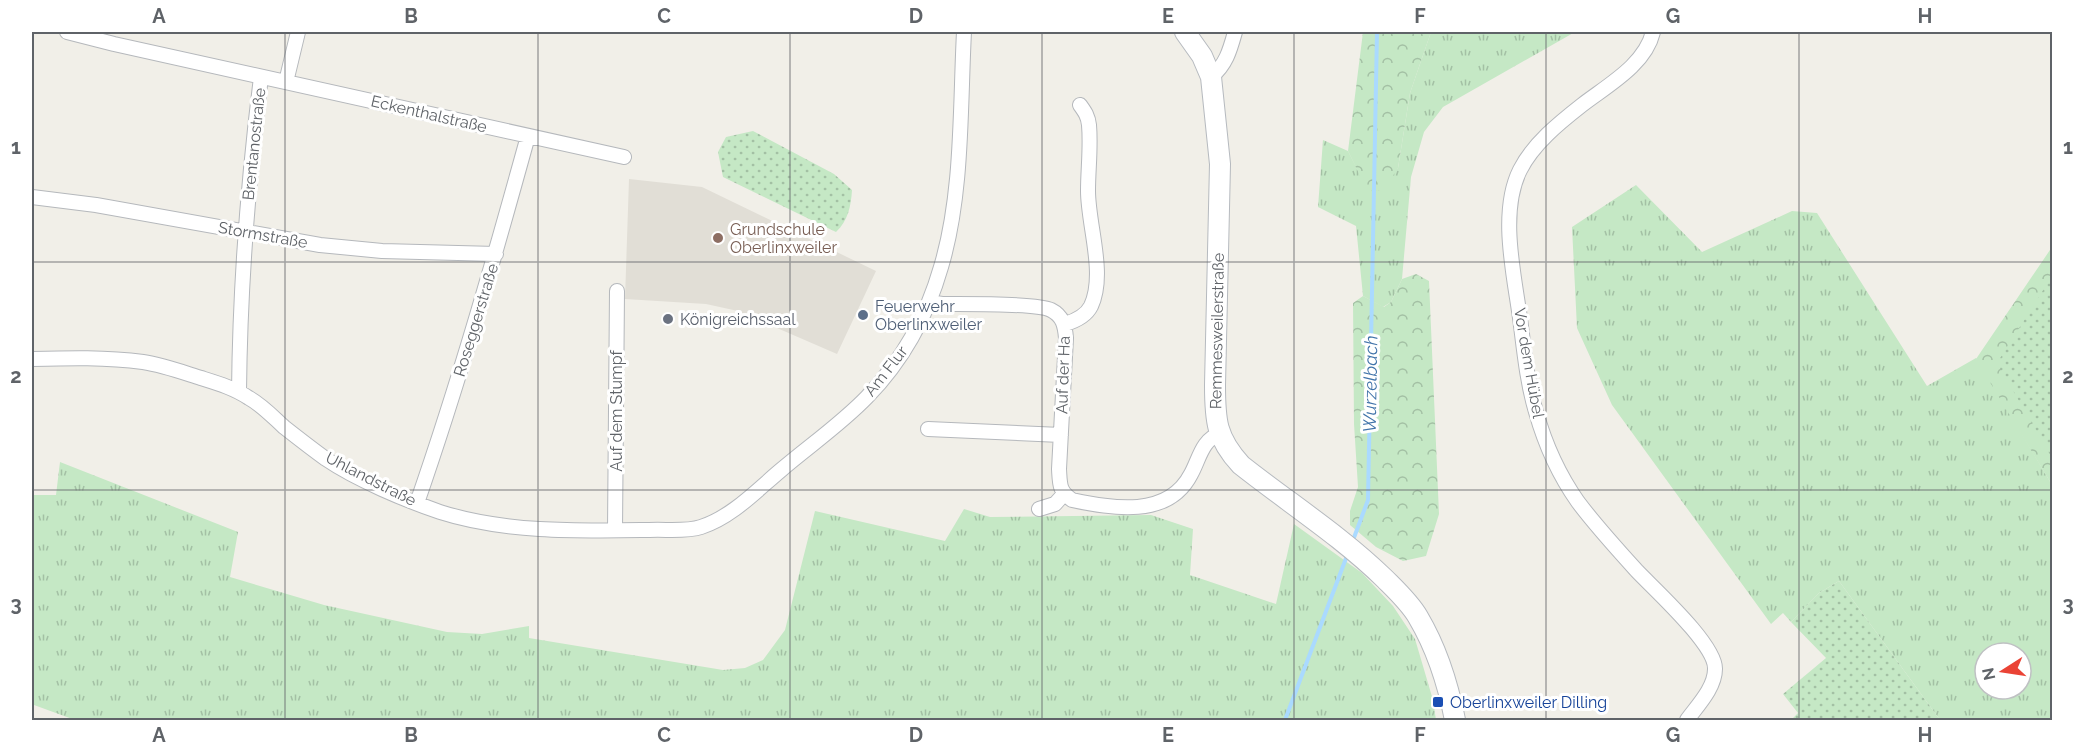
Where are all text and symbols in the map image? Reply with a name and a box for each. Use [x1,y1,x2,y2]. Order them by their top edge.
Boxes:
text: A [152,4,166,28]
text: B [404,4,418,28]
text: C [657,4,671,28]
text: D [909,4,923,28]
text: E [1162,4,1174,28]
text: F [1414,4,1426,28]
text: G [1666,4,1680,28]
text: H [1918,4,1932,28]
street label: Brentanostraße [239,87,269,201]
street label: Eckenthalstraße [369,91,489,137]
text: 1 [11,135,21,159]
text: 1 [2063,135,2073,159]
street label: Stormstraße [217,218,309,252]
place label: Grundschule Oberlinxweiler [730,220,837,257]
marker: Grundschule Oberlinxweiler [711,231,725,245]
street label: Remmesweilerstraße [1206,253,1228,409]
street label: Roseggerstraße [450,261,502,379]
place label: Feuerwehr Oberlinxweiler [875,297,982,334]
street label: Vor dem Hübel [1510,306,1548,420]
marker: Feuerwehr Oberlinxweiler [856,308,870,322]
place label: Königreichssaal [680,310,796,329]
marker: Königreichssaal [661,312,675,326]
water label: Wurzelbach [1359,335,1381,433]
street label: Auf der Ha [1052,336,1074,414]
street label: Am Flur [861,342,912,400]
street label: Auf dem Stumpf [607,350,626,472]
text: 2 [10,364,22,388]
text: 2 [2062,364,2074,388]
street label: Uhlandstraße [322,448,420,510]
text: 3 [10,592,22,616]
text: 3 [2062,592,2074,616]
north arrow [1973,641,2033,701]
text: N [1978,666,1999,682]
place label: Oberlinxweiler Dilling [1450,693,1607,712]
marker: Oberlinxweiler Dilling [1431,695,1445,709]
text: A [152,723,166,747]
text: B [404,723,418,747]
text: C [657,723,671,747]
text: D [909,723,923,747]
text: E [1162,723,1174,747]
text: F [1414,723,1426,747]
text: G [1666,723,1680,747]
text: H [1918,723,1932,747]

